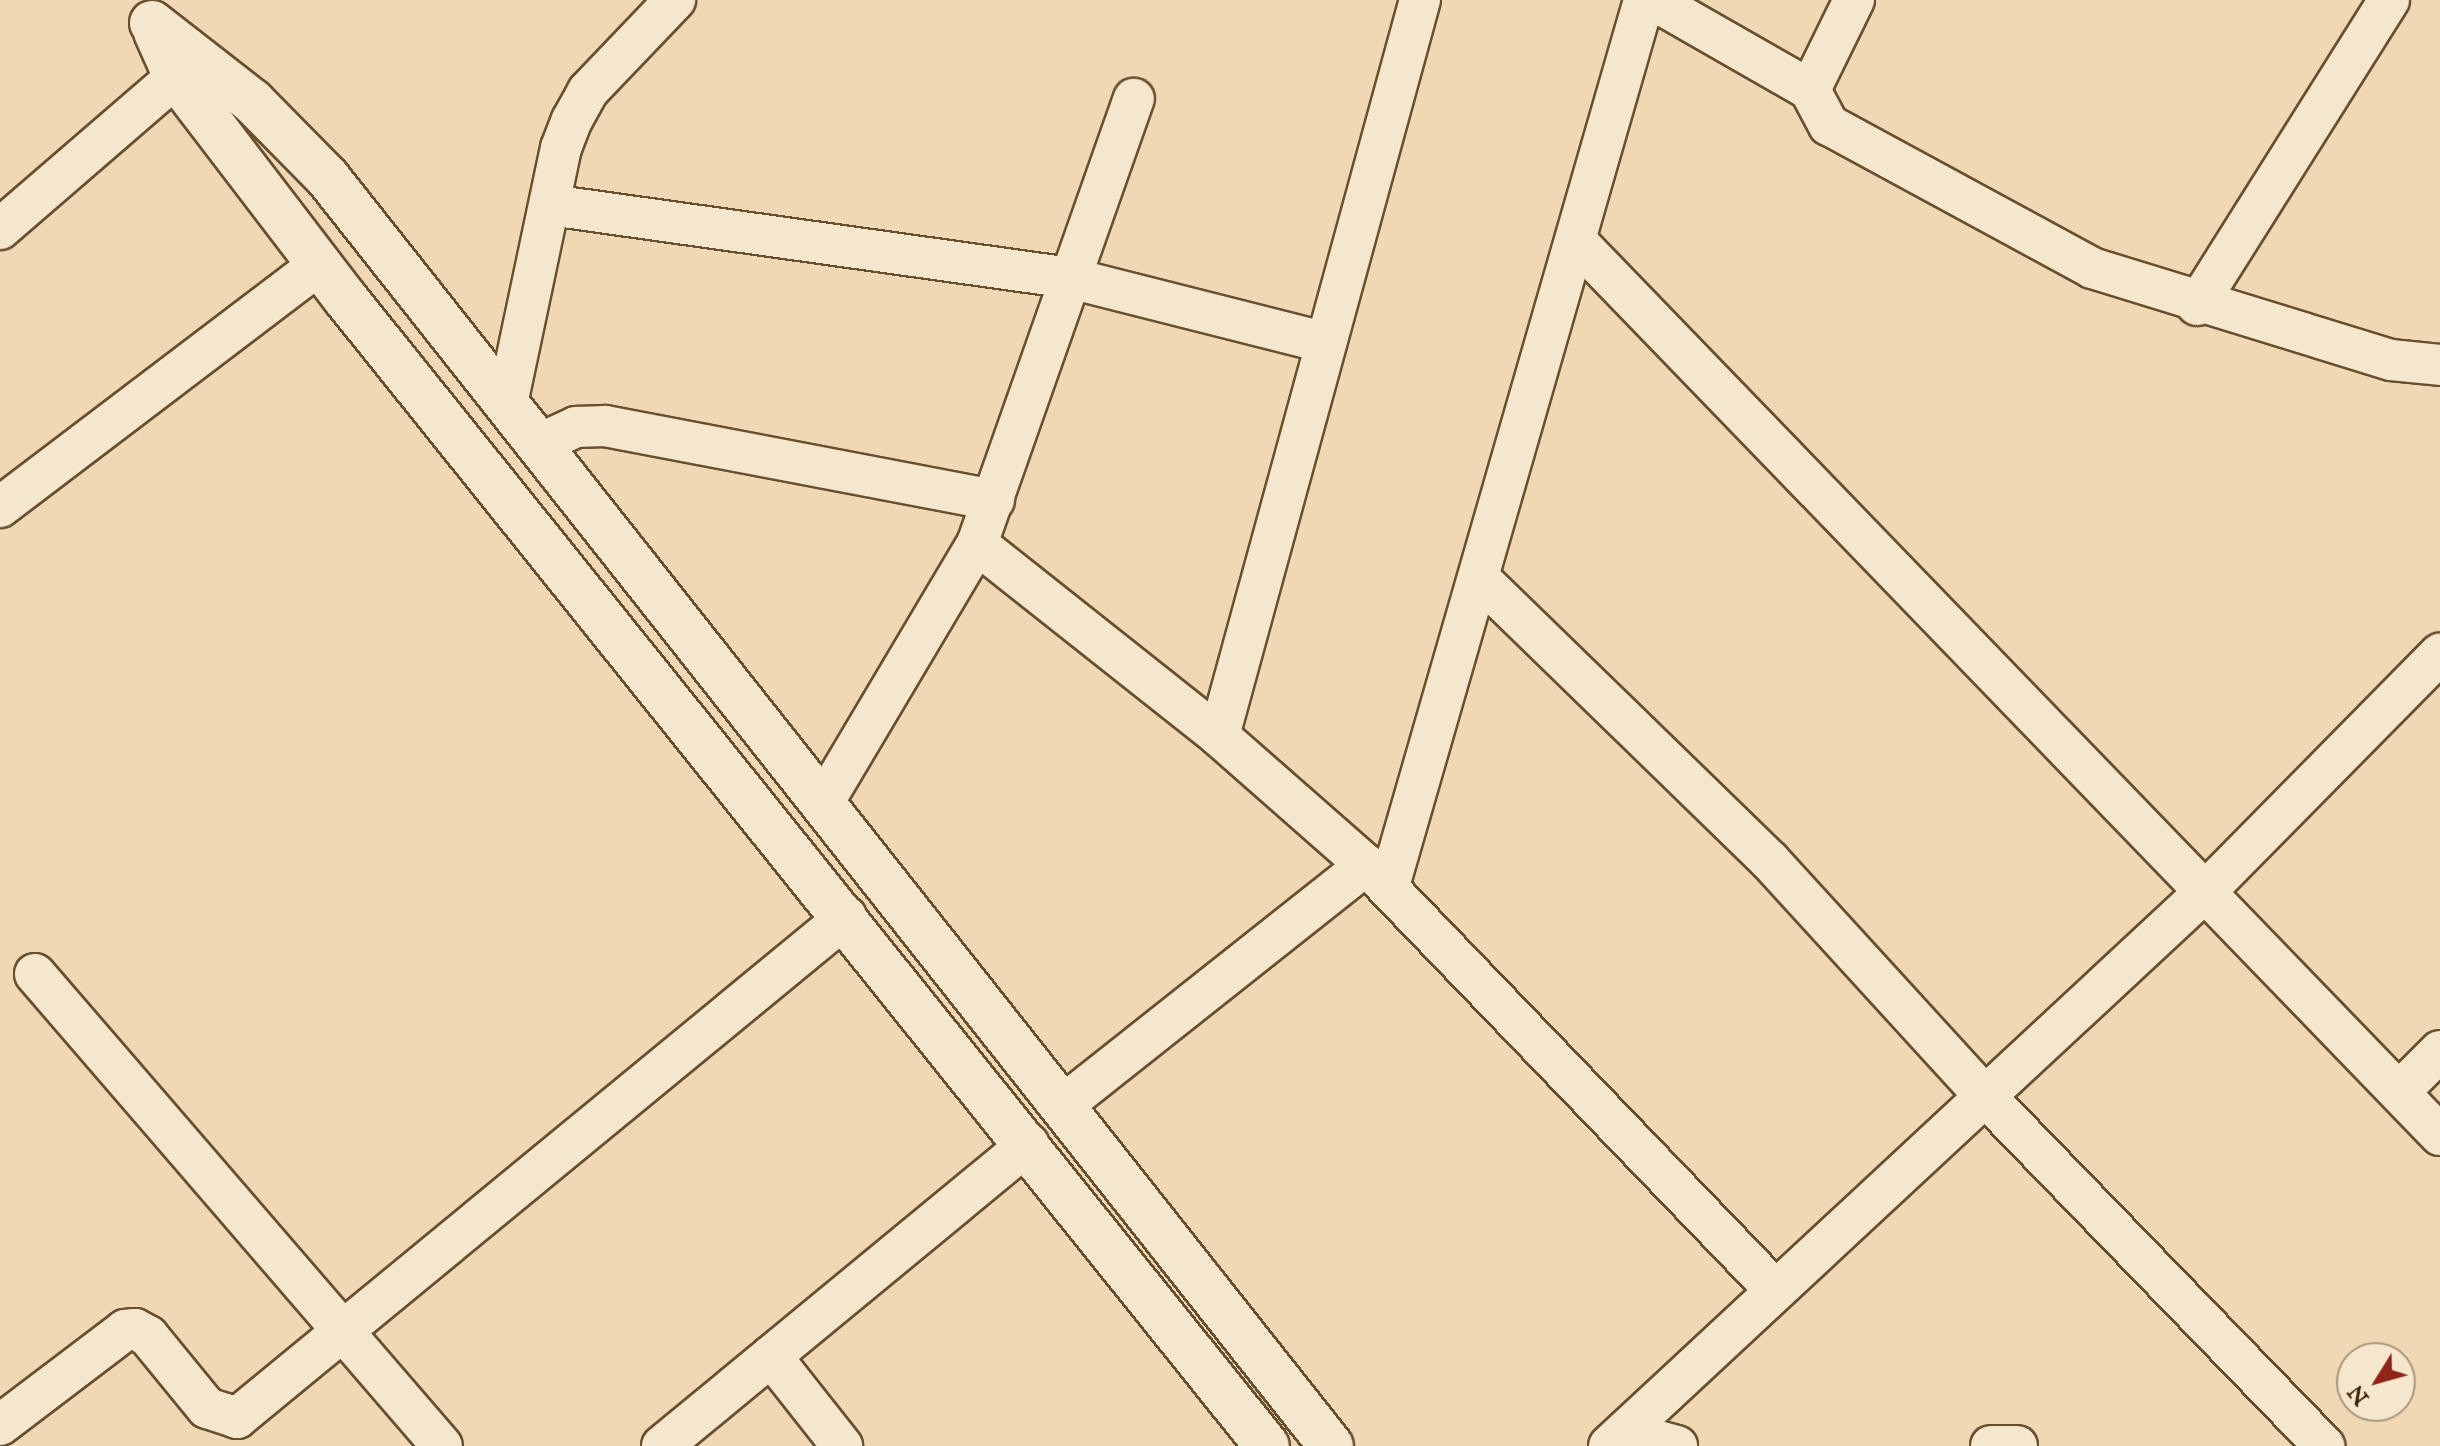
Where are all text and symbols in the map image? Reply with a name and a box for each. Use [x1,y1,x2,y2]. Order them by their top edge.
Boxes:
north arrow [2336,1342,2416,1422]
text: N [2342,1380,2374,1411]

